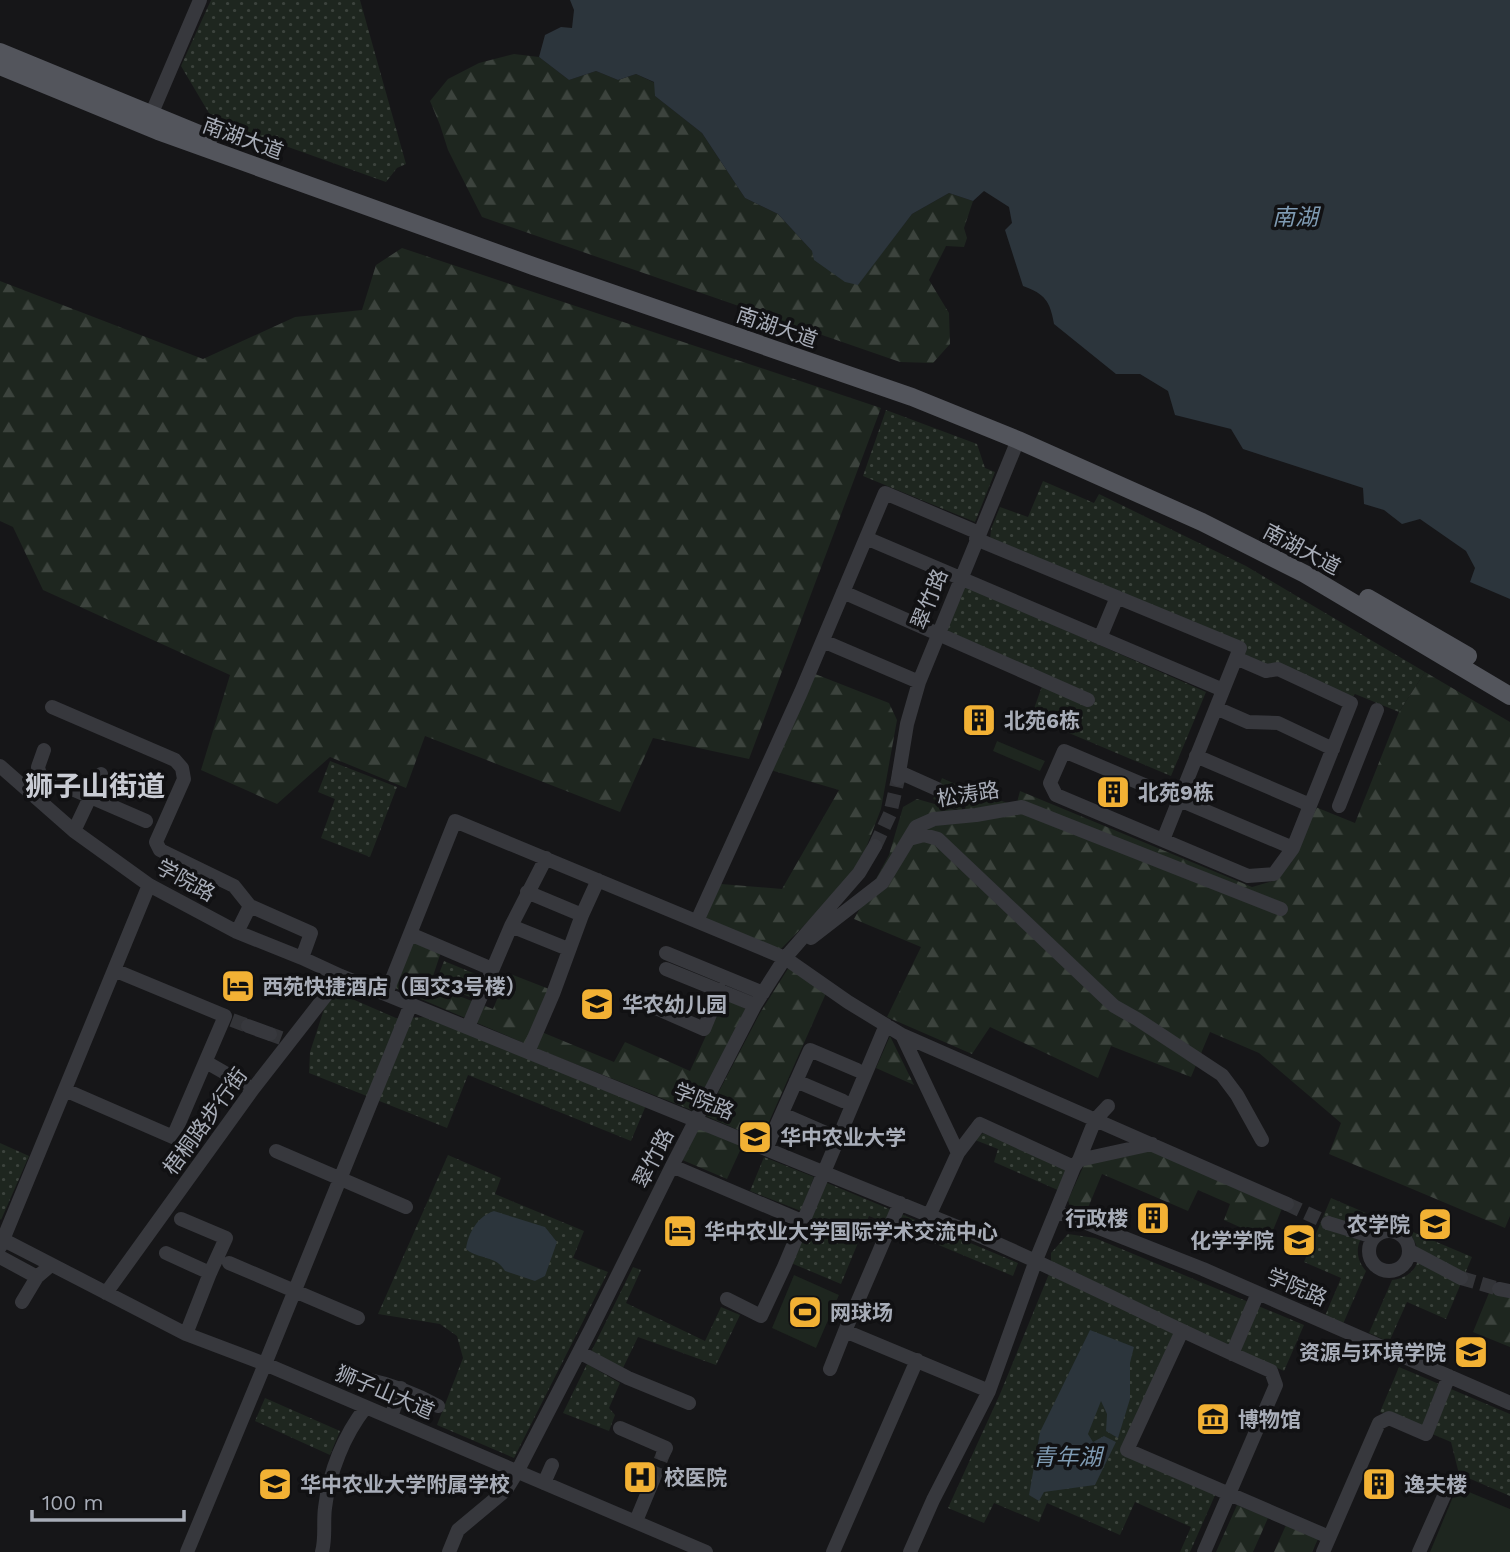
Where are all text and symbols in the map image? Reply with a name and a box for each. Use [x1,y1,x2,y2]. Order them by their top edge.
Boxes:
street label: 南湖大道 [199,112,287,164]
water label: 南湖 [1272,204,1321,231]
street label: 南湖大道 [733,302,821,352]
street label: 南湖大道 [1259,518,1345,580]
street label: 翠竹路 [906,565,952,633]
building icon: 北苑6栋 [960,701,998,739]
place label: 北苑6栋 [1004,708,1080,733]
district label: 狮子山街道 [25,770,165,803]
building icon: 北苑9栋 [1094,773,1132,811]
street label: 松涛路 [935,777,1001,811]
place label: 北苑9栋 [1138,780,1214,805]
street label: 学院路 [152,854,220,906]
hotel icon: 西苑快捷酒店（国交3号楼） [219,967,257,1005]
place label: 西苑快捷酒店（国交3号楼） [262,974,526,999]
school or university icon: 华农幼儿园 [578,985,616,1023]
place label: 华农幼儿园 [622,992,727,1017]
street label: 梧桐路步行街 [158,1063,252,1179]
street label: 学院路 [670,1078,738,1124]
school or university icon: 华中农业大学 [736,1118,774,1156]
street label: 翠竹路 [628,1124,678,1192]
place label: 华中农业大学 [780,1125,906,1150]
building icon: 行政楼 [1134,1199,1172,1237]
school or university icon: 农学院 [1416,1205,1454,1243]
place label: 行政楼 [1065,1206,1128,1231]
hotel icon: 华中农业大学国际学术交流中心 [661,1212,699,1250]
place label: 农学院 [1347,1212,1410,1237]
place label: 华中农业大学国际学术交流中心 [704,1219,998,1244]
school or university icon: 化学学院 [1280,1221,1318,1259]
place label: 化学学院 [1190,1228,1274,1253]
street label: 学院路 [1263,1263,1331,1311]
sports icon: 网球场 [786,1293,824,1331]
place label: 网球场 [830,1300,893,1325]
school or university icon: 资源与环境学院 [1452,1333,1490,1371]
place label: 资源与环境学院 [1299,1340,1446,1365]
street label: 狮子山大道 [332,1360,438,1424]
museum icon: 博物馆 [1194,1400,1232,1438]
place label: 博物馆 [1238,1407,1301,1432]
water label: 青年湖 [1033,1444,1105,1471]
hospital icon: 校医院 [621,1458,659,1496]
school or university icon: 华中农业大学附属学校 [256,1465,294,1503]
place label: 校医院 [664,1465,727,1490]
building icon: 逸夫楼 [1360,1465,1398,1503]
place label: 华中农业大学附属学校 [300,1472,510,1497]
place label: 逸夫楼 [1404,1472,1467,1497]
scale bar [32,1478,184,1522]
text: 100 m [42,1490,104,1515]

